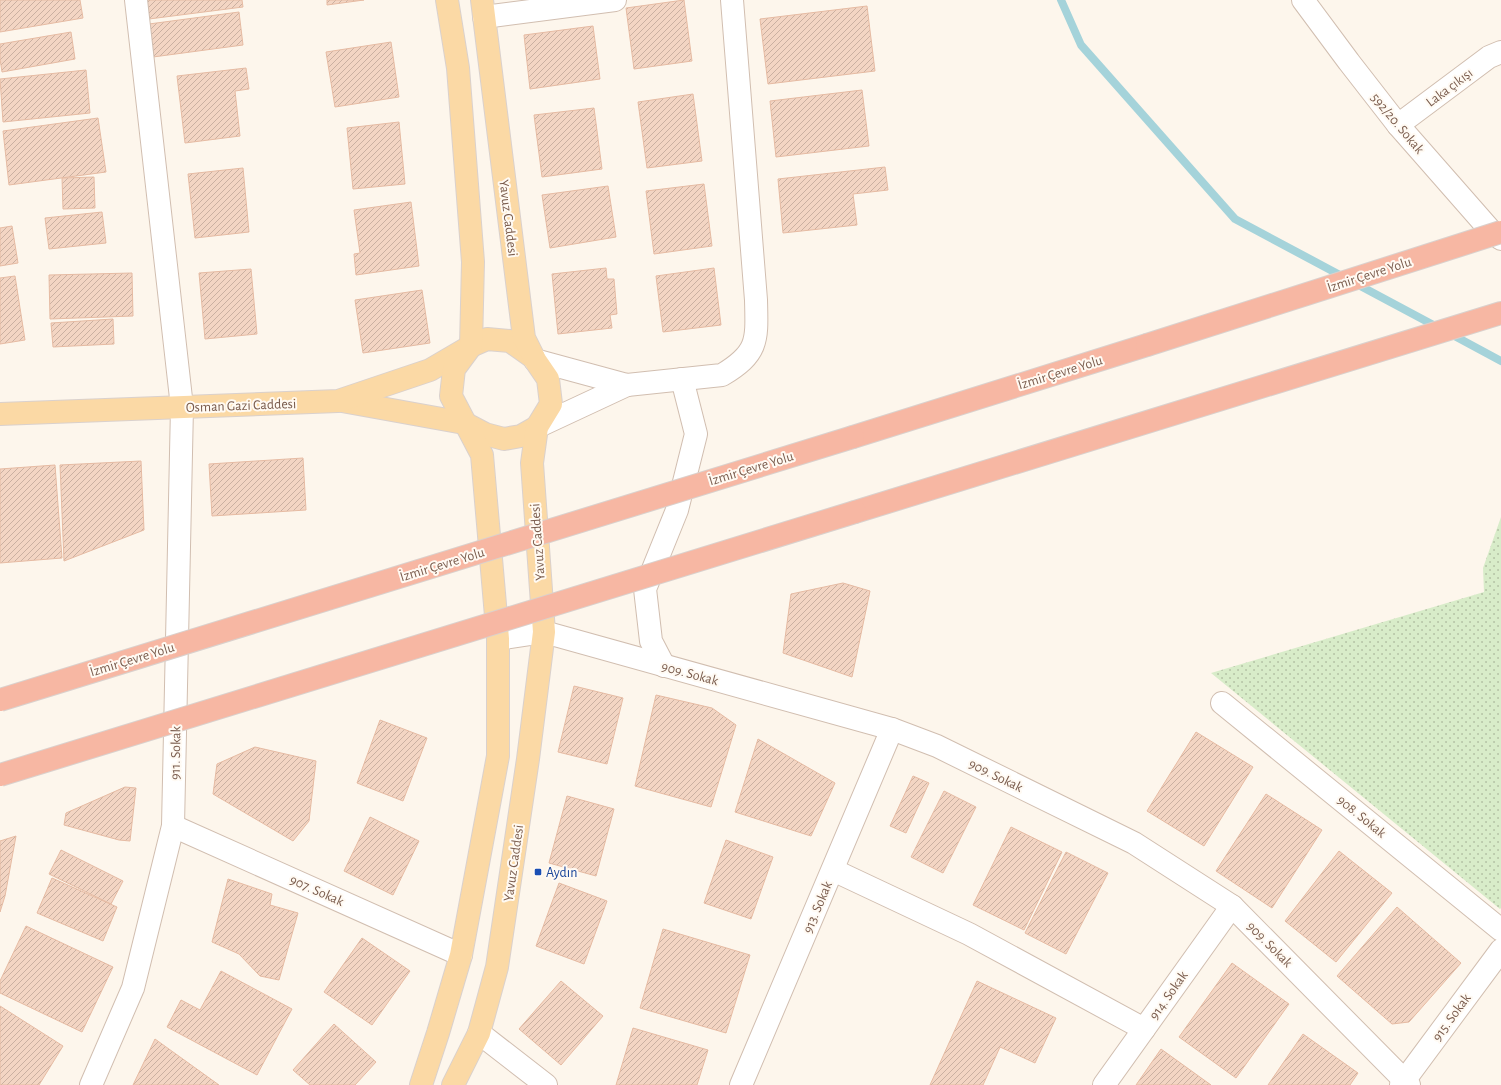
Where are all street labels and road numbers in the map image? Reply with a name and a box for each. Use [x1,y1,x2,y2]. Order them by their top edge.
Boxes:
street label: Laka çıkışı [1424,66,1475,110]
street label: 592/20. Sokak [1368,91,1427,157]
street label: Yavuz Caddesi [496,179,520,257]
street label: İzmir Çevre Yolu [1325,252,1413,295]
street label: İzmir Çevre Yolu [1016,351,1104,392]
street label: Osman Gazi Caddesi [186,397,297,415]
street label: İzmir Çevre Yolu [707,447,795,488]
street label: Yavuz Caddesi [528,503,548,581]
street label: İzmir Çevre Yolu [398,543,486,584]
street label: İzmir Çevre Yolu [88,638,176,679]
street label: 909. Sokak [660,660,720,688]
street label: 911. Sokak [169,725,183,780]
street label: 909. Sokak [966,757,1025,795]
street label: 908. Sokak [1334,793,1389,841]
street label: Yavuz Caddesi [502,824,526,902]
street label: 907. Sokak [287,873,346,909]
street label: 913. Sokak [801,879,835,935]
street label: 909. Sokak [1244,919,1295,971]
street label: 914. Sokak [1147,968,1191,1022]
street label: 915. Sokak [1430,991,1474,1044]

